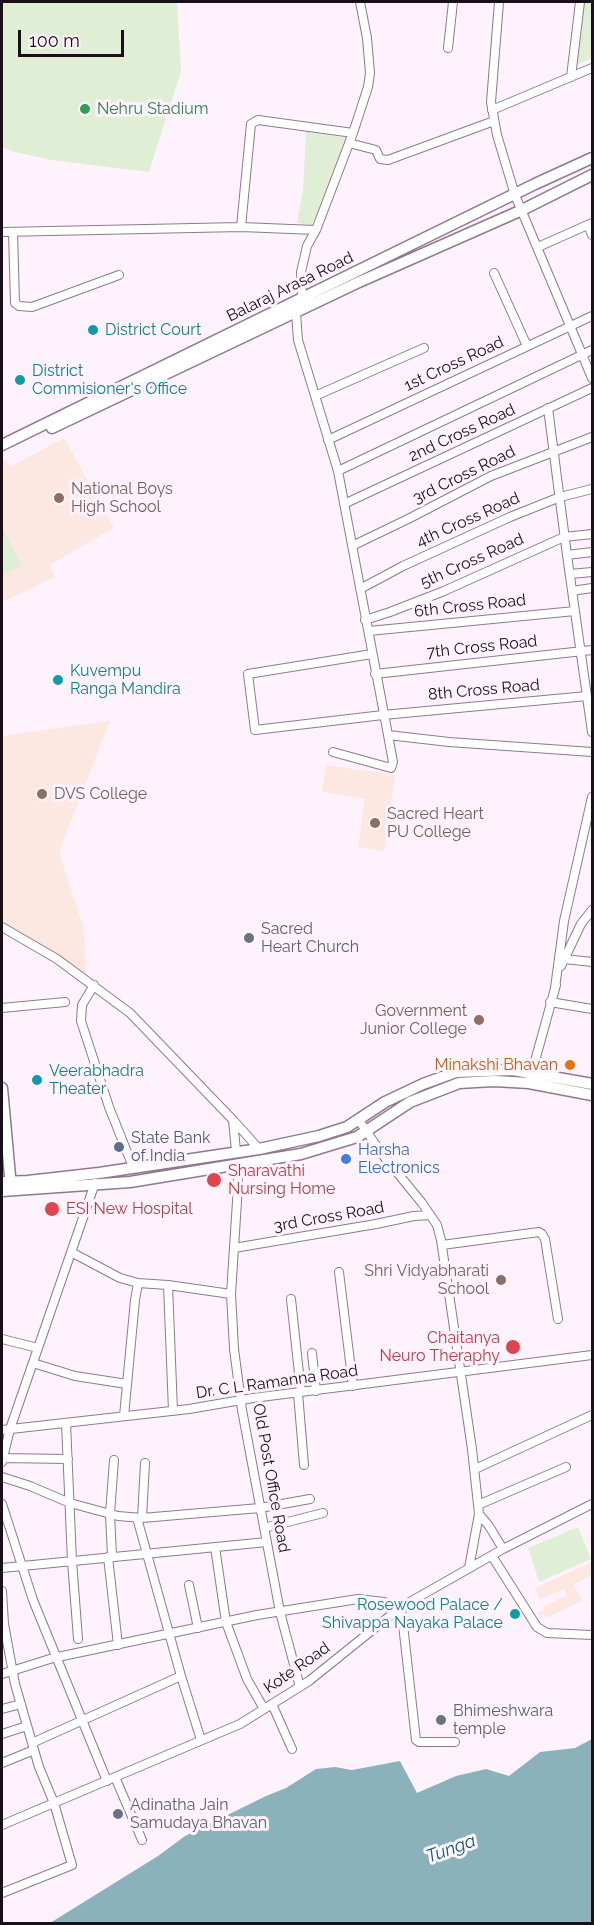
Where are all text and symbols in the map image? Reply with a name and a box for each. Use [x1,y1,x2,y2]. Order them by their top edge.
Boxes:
scale bar [21,18,128,56]
text: 100 m [29,30,80,51]
place label: Nehru Stadium [97,99,208,119]
marker: Nehru Stadium [78,102,92,116]
street label: Balaraj Arasa Road [224,248,356,326]
place label: District Court [105,320,201,340]
marker: District Court [86,323,100,337]
street label: 1st Cross Road [401,333,507,395]
place label: District Commisioner's Office [32,361,187,399]
marker: District Commisioner's Office [13,373,27,387]
street label: 2nd Cross Road [406,400,518,466]
street label: 3rd Cross Road [410,442,518,508]
place label: National Boys High School [71,479,173,517]
street label: 4th Cross Road [413,489,523,551]
marker: National Boys High School [52,491,66,505]
street label: 5th Cross Road [417,530,527,592]
street label: 6th Cross Road [413,591,527,621]
street label: 7th Cross Road [426,632,538,662]
place label: Kuvempu Ranga Mandira [70,661,181,699]
marker: Kuvempu Ranga Mandira [51,673,65,687]
street label: 8th Cross Road [427,676,541,704]
place label: DVS College [54,784,147,804]
marker: DVS College [35,787,49,801]
place label: Sacred Heart PU College [387,804,484,842]
marker: Sacred Heart PU College [368,816,382,830]
place label: Sacred Heart Church [261,919,359,957]
marker: Sacred Heart Church [242,931,256,945]
place label: Government Junior College [360,1001,467,1039]
marker: Government Junior College [472,1013,486,1027]
place label: Minakshi Bhavan [435,1055,558,1075]
marker: Minakshi Bhavan [563,1058,577,1072]
place label: Veerabhadra Theater [49,1061,144,1099]
marker: Veerabhadra Theater [30,1073,44,1087]
place label: State Bank of India [131,1128,210,1166]
marker: State Bank of India [112,1140,126,1154]
place label: Harsha Electronics [358,1140,440,1178]
marker: Harsha Electronics [339,1152,353,1166]
place label: Sharavathi Nursing Home [228,1161,335,1199]
marker: Sharavathi Nursing Home [205,1171,223,1189]
street label: 3rd Cross Road [272,1198,386,1236]
place label: ESI New Hospital [66,1199,193,1219]
marker: ESI New Hospital [43,1200,61,1218]
place label: Shri Vidyabharati School [364,1261,489,1299]
marker: Shri Vidyabharati School [494,1273,508,1287]
place label: Chaitanya Neuro Theraphy [379,1328,500,1366]
marker: Chaitanya Neuro Theraphy [504,1338,522,1356]
street label: Dr. C L Ramanna Road [195,1361,359,1403]
street label: Old Post Office Road [248,1402,294,1554]
place label: Rosewood Palace / Shivappa Nayaka Palace [322,1595,503,1633]
marker: Rosewood Palace / Shivappa Nayaka Palace [508,1607,522,1621]
street label: Kote Road [260,1638,334,1698]
place label: Bhimeshwara temple [453,1701,553,1739]
marker: Bhimeshwara temple [434,1713,448,1727]
place label: Adinatha Jain Samudaya Bhavan [130,1795,267,1833]
marker: Adinatha Jain Samudaya Bhavan [111,1807,125,1821]
water label: Tunga [423,1830,479,1868]

